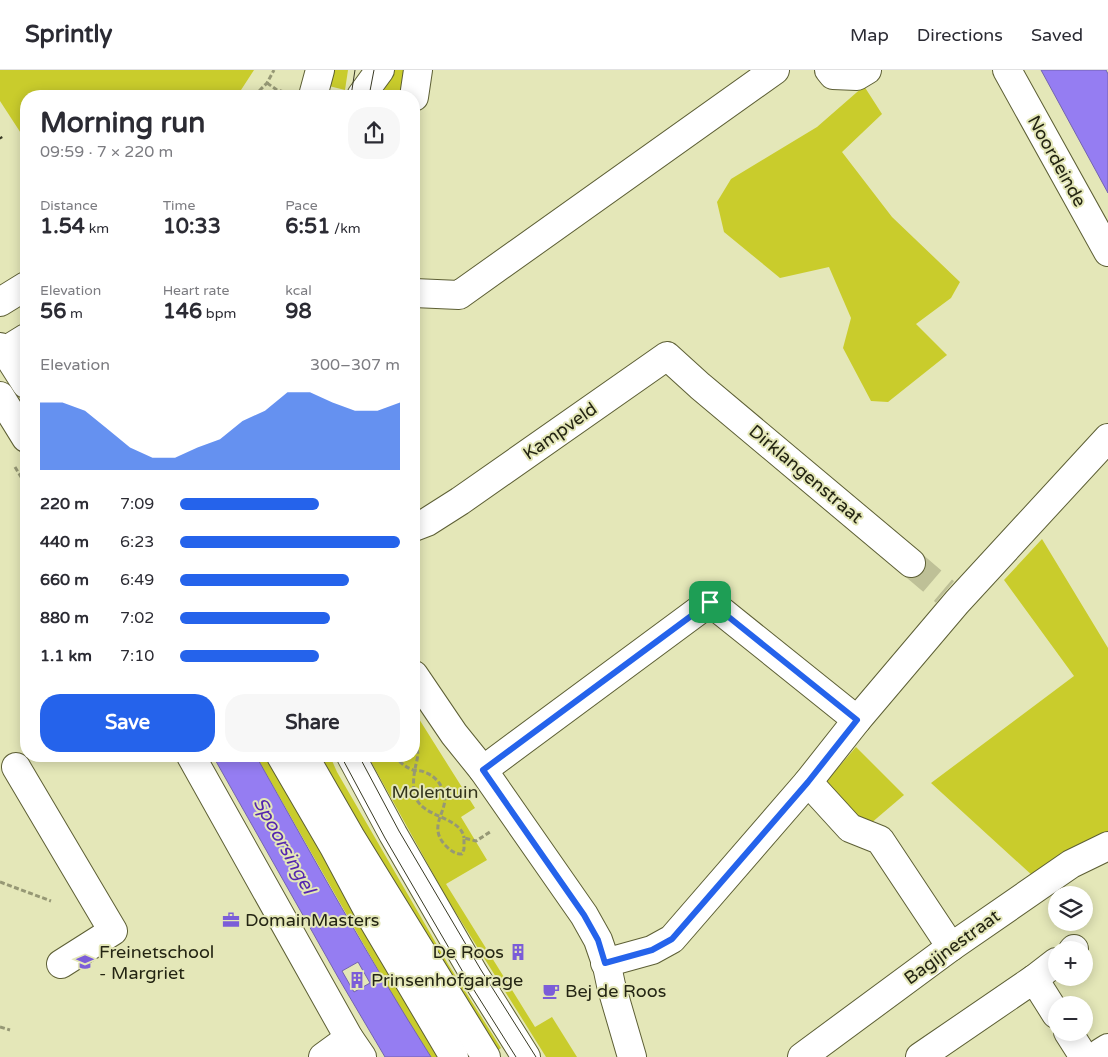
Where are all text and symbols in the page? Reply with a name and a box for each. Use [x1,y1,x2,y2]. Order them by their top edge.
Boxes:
text: Sprintly [25,20,112,49]
text: Map [850,24,889,46]
text: Directions [917,24,1003,46]
text: Saved [1031,24,1083,46]
text: Morning run [40,106,205,140]
button: share [348,107,400,159]
street label: Noordeinde [1023,111,1091,211]
text: 09:59 · 7 × 220 m [40,142,173,162]
text: Distance [40,197,98,214]
text: Time [163,197,195,214]
text: Pace [285,197,318,214]
text: 1.54 [40,214,85,239]
text: 10:33 [163,214,221,239]
text: 6:51 [285,214,330,239]
text: km [85,220,109,237]
text: /km [330,220,361,237]
text: Elevation [40,282,101,299]
text: Heart rate [163,282,229,299]
text: kcal [285,282,312,299]
text: 56 [40,299,66,324]
text: 146 [163,299,202,324]
text: 98 [285,299,312,324]
text: m [66,305,83,322]
text: bpm [202,305,236,322]
text: Elevation [40,355,110,375]
text: 300–307 m [310,355,400,375]
street label: Kampveld [519,398,601,464]
street label: Dirklangenstraat [745,420,867,528]
text: 220 m [40,494,89,514]
text: 7:09 [120,494,154,514]
text: 440 m [40,532,89,552]
text: 6:23 [120,532,154,552]
text: 660 m [40,570,89,590]
text: 6:49 [120,570,154,590]
pin [689,581,731,623]
icon: arrive [696,588,724,616]
text: 880 m [40,608,89,628]
text: 7:02 [120,608,154,628]
text: 1.1 km [40,646,92,666]
text: 7:10 [120,646,154,666]
button: Save [40,694,215,752]
button: Share [225,694,400,752]
park label: Molentuin [392,781,478,803]
water label: Spoorsingel [249,793,321,900]
map controls [1048,886,1093,1041]
button: layers [1048,886,1093,931]
street label: Bagijnestraat [900,905,1004,989]
place label: DomainMasters [245,909,380,931]
office icon: DomainMasters [221,910,241,930]
place label: Freinetschool - Margriet [99,941,214,984]
place label: De Roos [433,941,504,963]
button: + [1048,941,1093,986]
building icon: De Roos [508,942,528,962]
school or university icon: Freinetschool - Margriet [75,952,95,972]
place label: Prinsenhofgarage [371,969,523,991]
building icon: Prinsenhofgarage [347,970,367,990]
place label: Bej de Roos [565,980,666,1002]
cafe icon: Bej de Roos [541,981,561,1001]
button: − [1048,996,1093,1041]

